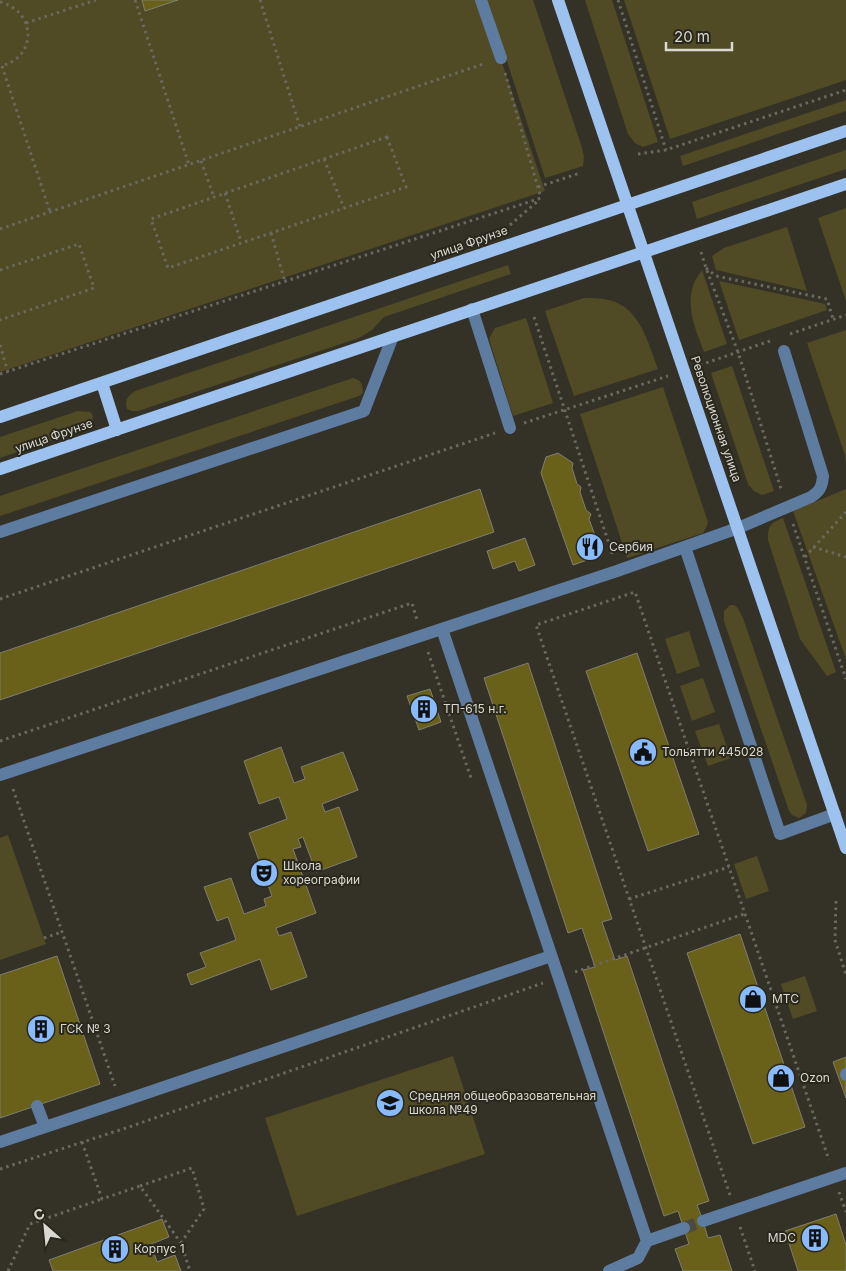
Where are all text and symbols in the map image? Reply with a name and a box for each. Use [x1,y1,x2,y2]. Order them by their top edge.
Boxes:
scale bar [666,20,732,52]
text: 20 m [674,27,710,46]
street label: улица Фрунзе [428,222,510,263]
street label: Революционная улица [688,354,745,484]
street label: улица Фрунзе [13,415,95,456]
restaurant icon: Сербия [575,532,605,562]
place label: Сербия [609,539,653,554]
building icon: ТП-615 н.г. [409,694,439,724]
place label: ТП-615 н.г. [443,701,507,716]
public building icon: Тольятти 445028 [628,737,658,767]
place label: Тольятти 445028 [662,744,763,759]
theatre icon: Школа хореографии [249,858,279,888]
place label: Школа хореографии [283,858,360,887]
shop icon: МТС [738,984,768,1014]
place label: МТС [772,991,799,1006]
building icon: ГСК № 3 [26,1014,56,1044]
place label: ГСК № 3 [60,1021,111,1036]
shop icon: Ozon [766,1063,796,1093]
place label: Ozon [800,1070,830,1085]
school or university icon: Средняя общеобразовательная школа №49 [375,1088,405,1118]
place label: Средняя общеобразовательная школа №49 [409,1088,596,1117]
north arrow [20,1201,70,1251]
text: С [30,1204,47,1224]
building icon: MDC [800,1223,830,1253]
place label: MDC [768,1230,796,1245]
building icon: Корпус 1 [100,1234,130,1264]
place label: Корпус 1 [134,1241,185,1256]

